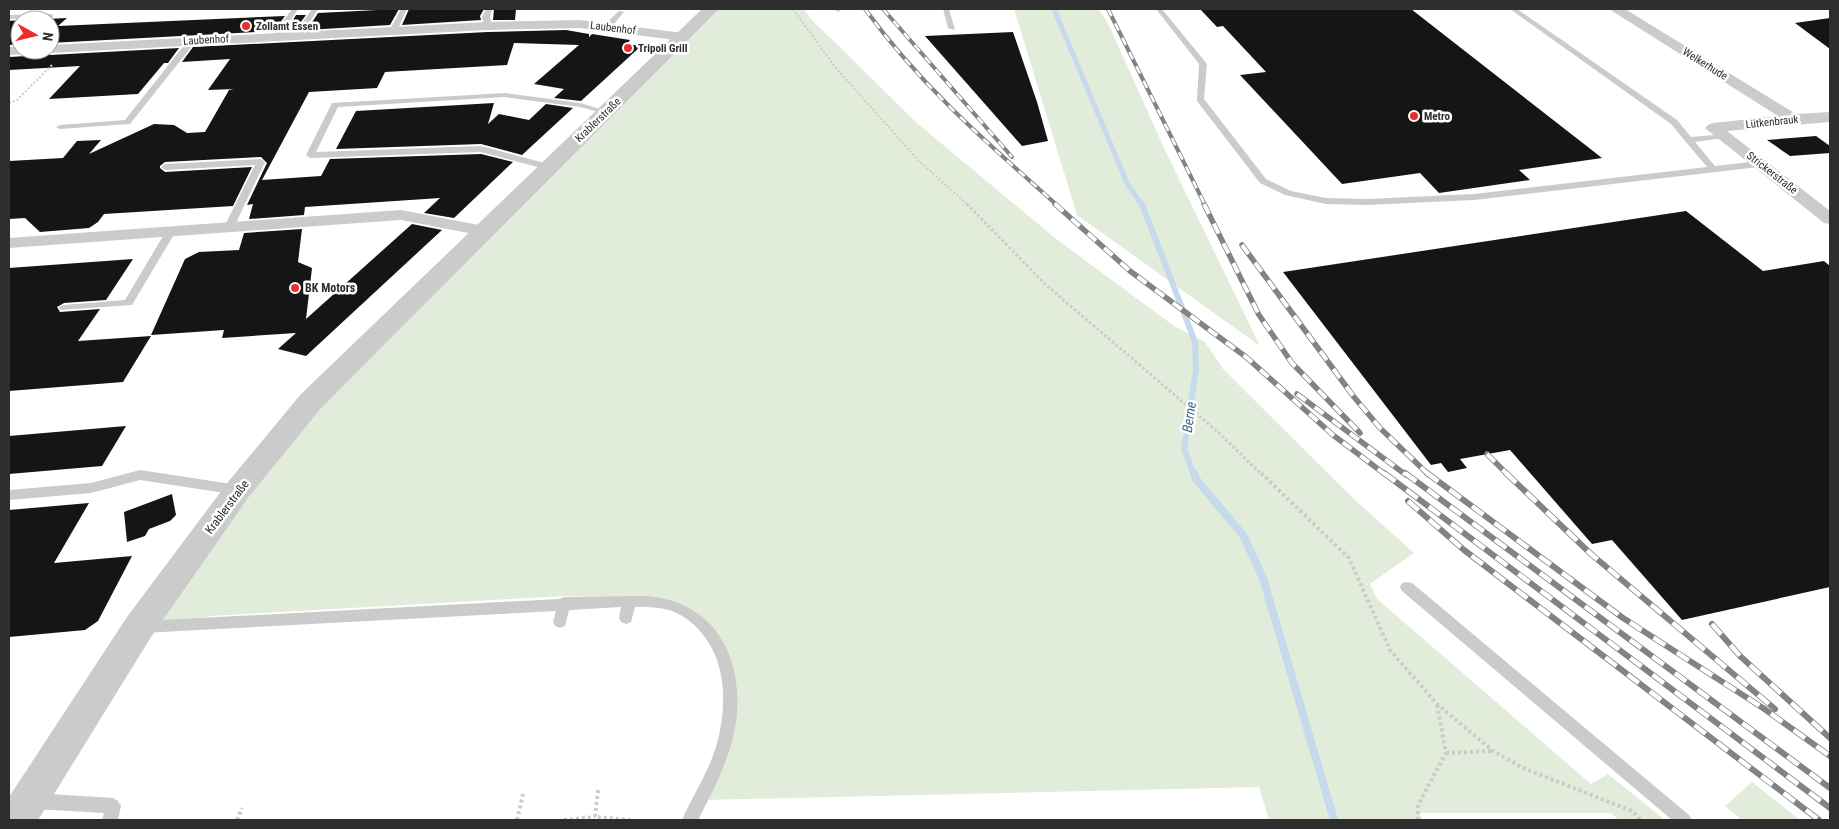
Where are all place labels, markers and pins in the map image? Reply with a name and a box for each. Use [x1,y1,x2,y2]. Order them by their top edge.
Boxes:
marker: Zollamt Essen [240,20,252,32]
place label: Zollamt Essen [256,20,318,33]
marker: Tripoli Grill [622,42,634,54]
place label: Tripoli Grill [638,42,688,55]
marker: Metro [1408,110,1420,122]
place label: Metro [1424,110,1450,123]
place label: BK Motors [305,281,356,295]
marker: BK Motors [289,282,301,294]

